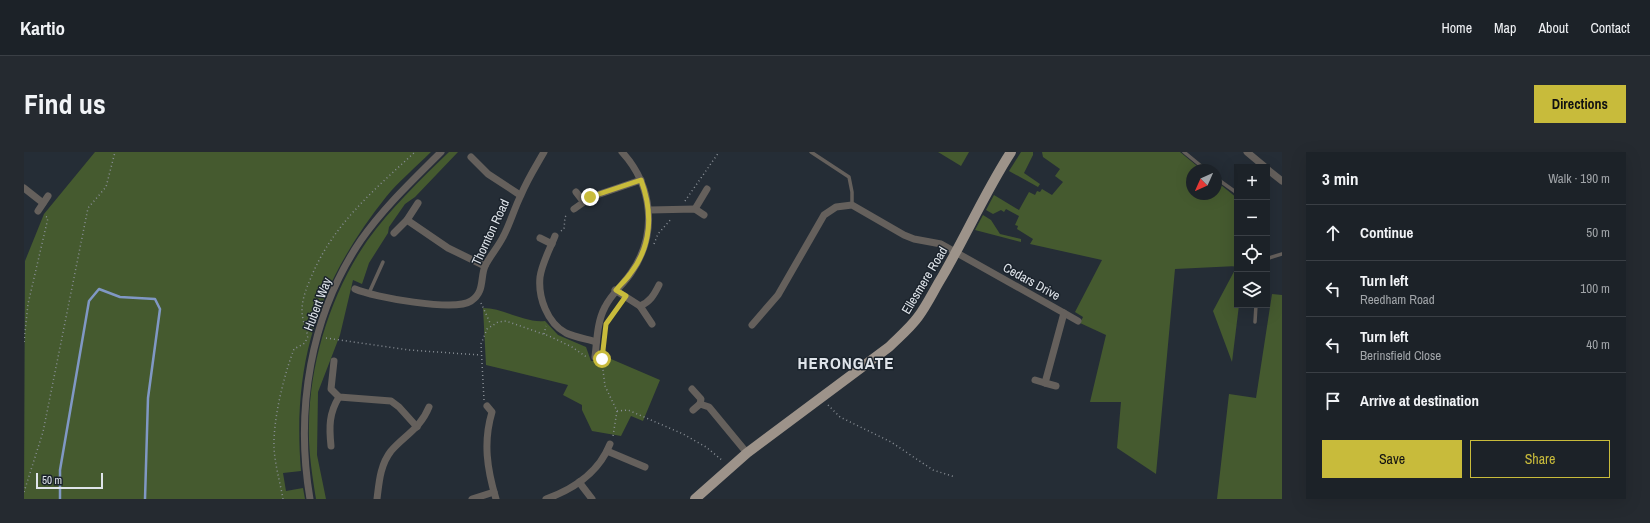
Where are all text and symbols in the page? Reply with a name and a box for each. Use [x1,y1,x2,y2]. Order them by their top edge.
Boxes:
text: Kartio [20,15,65,41]
text: Home [1441,19,1472,37]
text: Map [1494,19,1516,37]
text: About [1538,19,1568,37]
text: Contact [1590,19,1630,37]
text: Find us [24,85,106,123]
button: Directions [1534,85,1626,123]
north arrow [1186,164,1222,200]
map controls [1234,164,1270,308]
button: + [1234,164,1270,200]
text: 3 min [1322,167,1358,190]
text: Walk · 190 m [1548,170,1610,187]
route end [581,188,599,206]
street label: Thornton Road [468,196,513,268]
button: − [1234,200,1270,236]
icon: ahead [1322,222,1344,244]
text: Continue [1360,222,1413,243]
text: 50 m [1586,224,1610,241]
button: locate [1234,236,1270,272]
street label: Ellesmere Road [898,243,951,317]
street label: Cedars Drive [1000,259,1063,304]
text: Turn left [1360,270,1408,291]
button: layers [1234,272,1270,308]
street label: Hubert Way [300,274,336,333]
icon: left [1322,278,1344,300]
text: 100 m [1580,280,1610,297]
text: Reedham Road [1360,291,1435,308]
text: Turn left [1360,326,1408,347]
icon: left [1322,334,1344,356]
text: 40 m [1586,336,1610,353]
text: Berinsfield Close [1360,347,1441,364]
route start [593,350,611,368]
district label: HERONGATE [797,351,895,374]
icon: arrive [1322,390,1344,412]
text: Arrive at destination [1360,390,1479,411]
button: Save [1322,440,1462,478]
button: Share [1470,440,1610,478]
scale bar [36,471,103,490]
text: 50 m [42,473,62,487]

